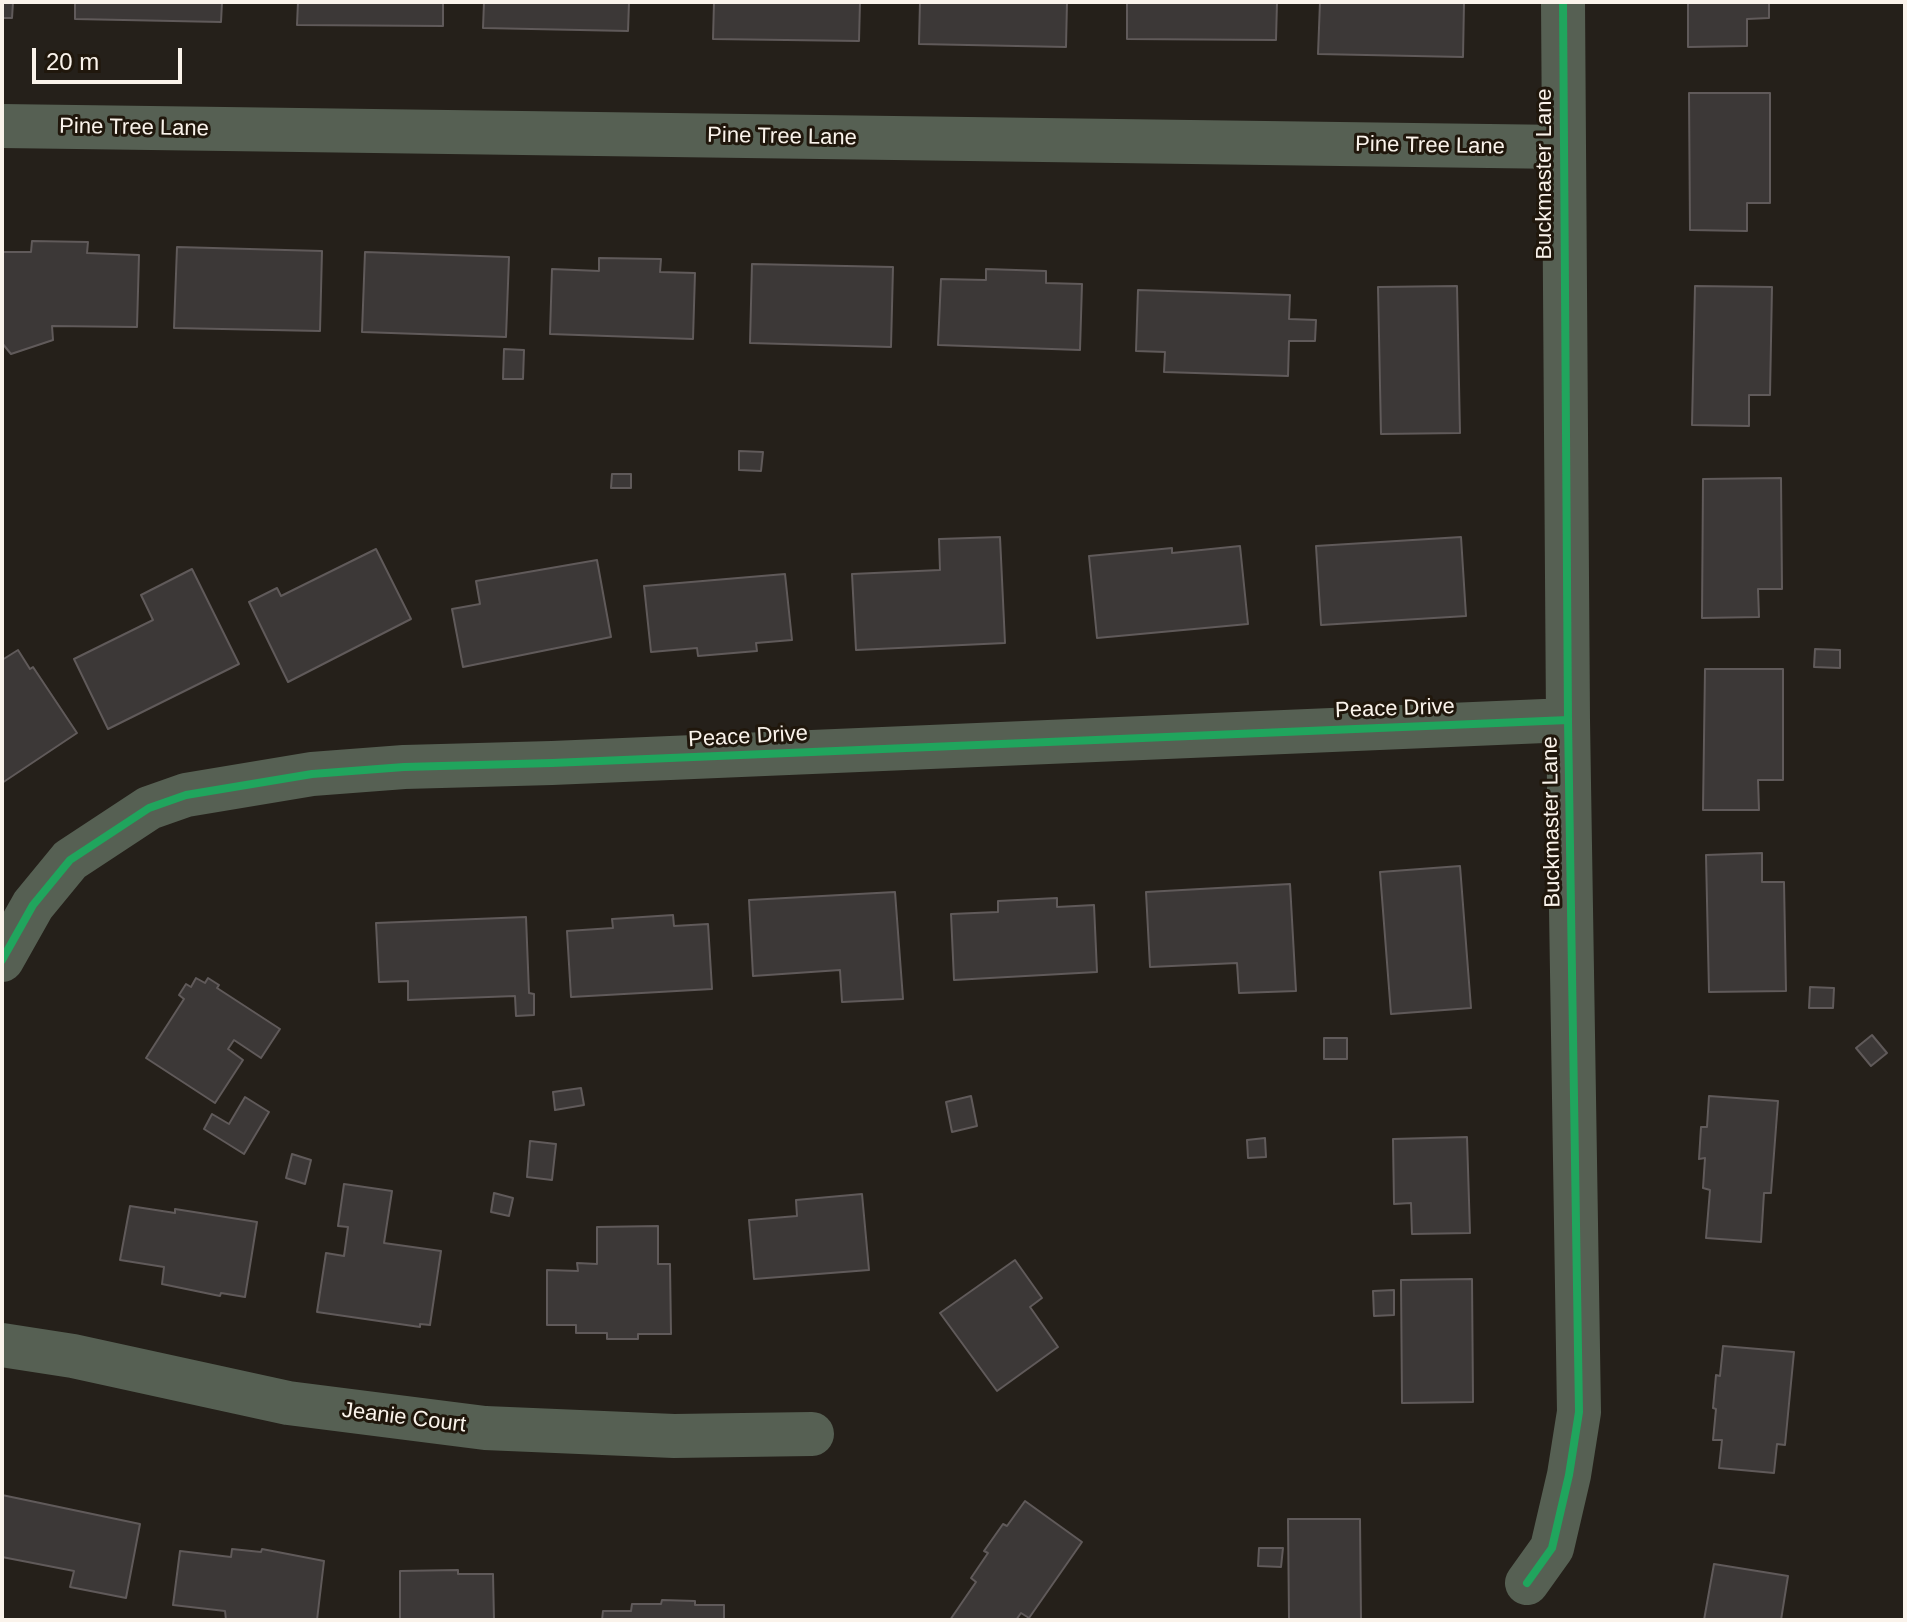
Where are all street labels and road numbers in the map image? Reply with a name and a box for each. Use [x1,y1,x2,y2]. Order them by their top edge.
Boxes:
street label: Buckmaster Lane [1532,88,1558,260]
street label: Pine Tree Lane [59,113,209,143]
street label: Pine Tree Lane [707,122,857,152]
street label: Pine Tree Lane [1355,131,1505,161]
street label: Peace Drive [1335,694,1455,724]
street label: Peace Drive [687,721,809,753]
street label: Buckmaster Lane [1537,736,1567,908]
street label: Jeanie Court [340,1397,468,1439]

